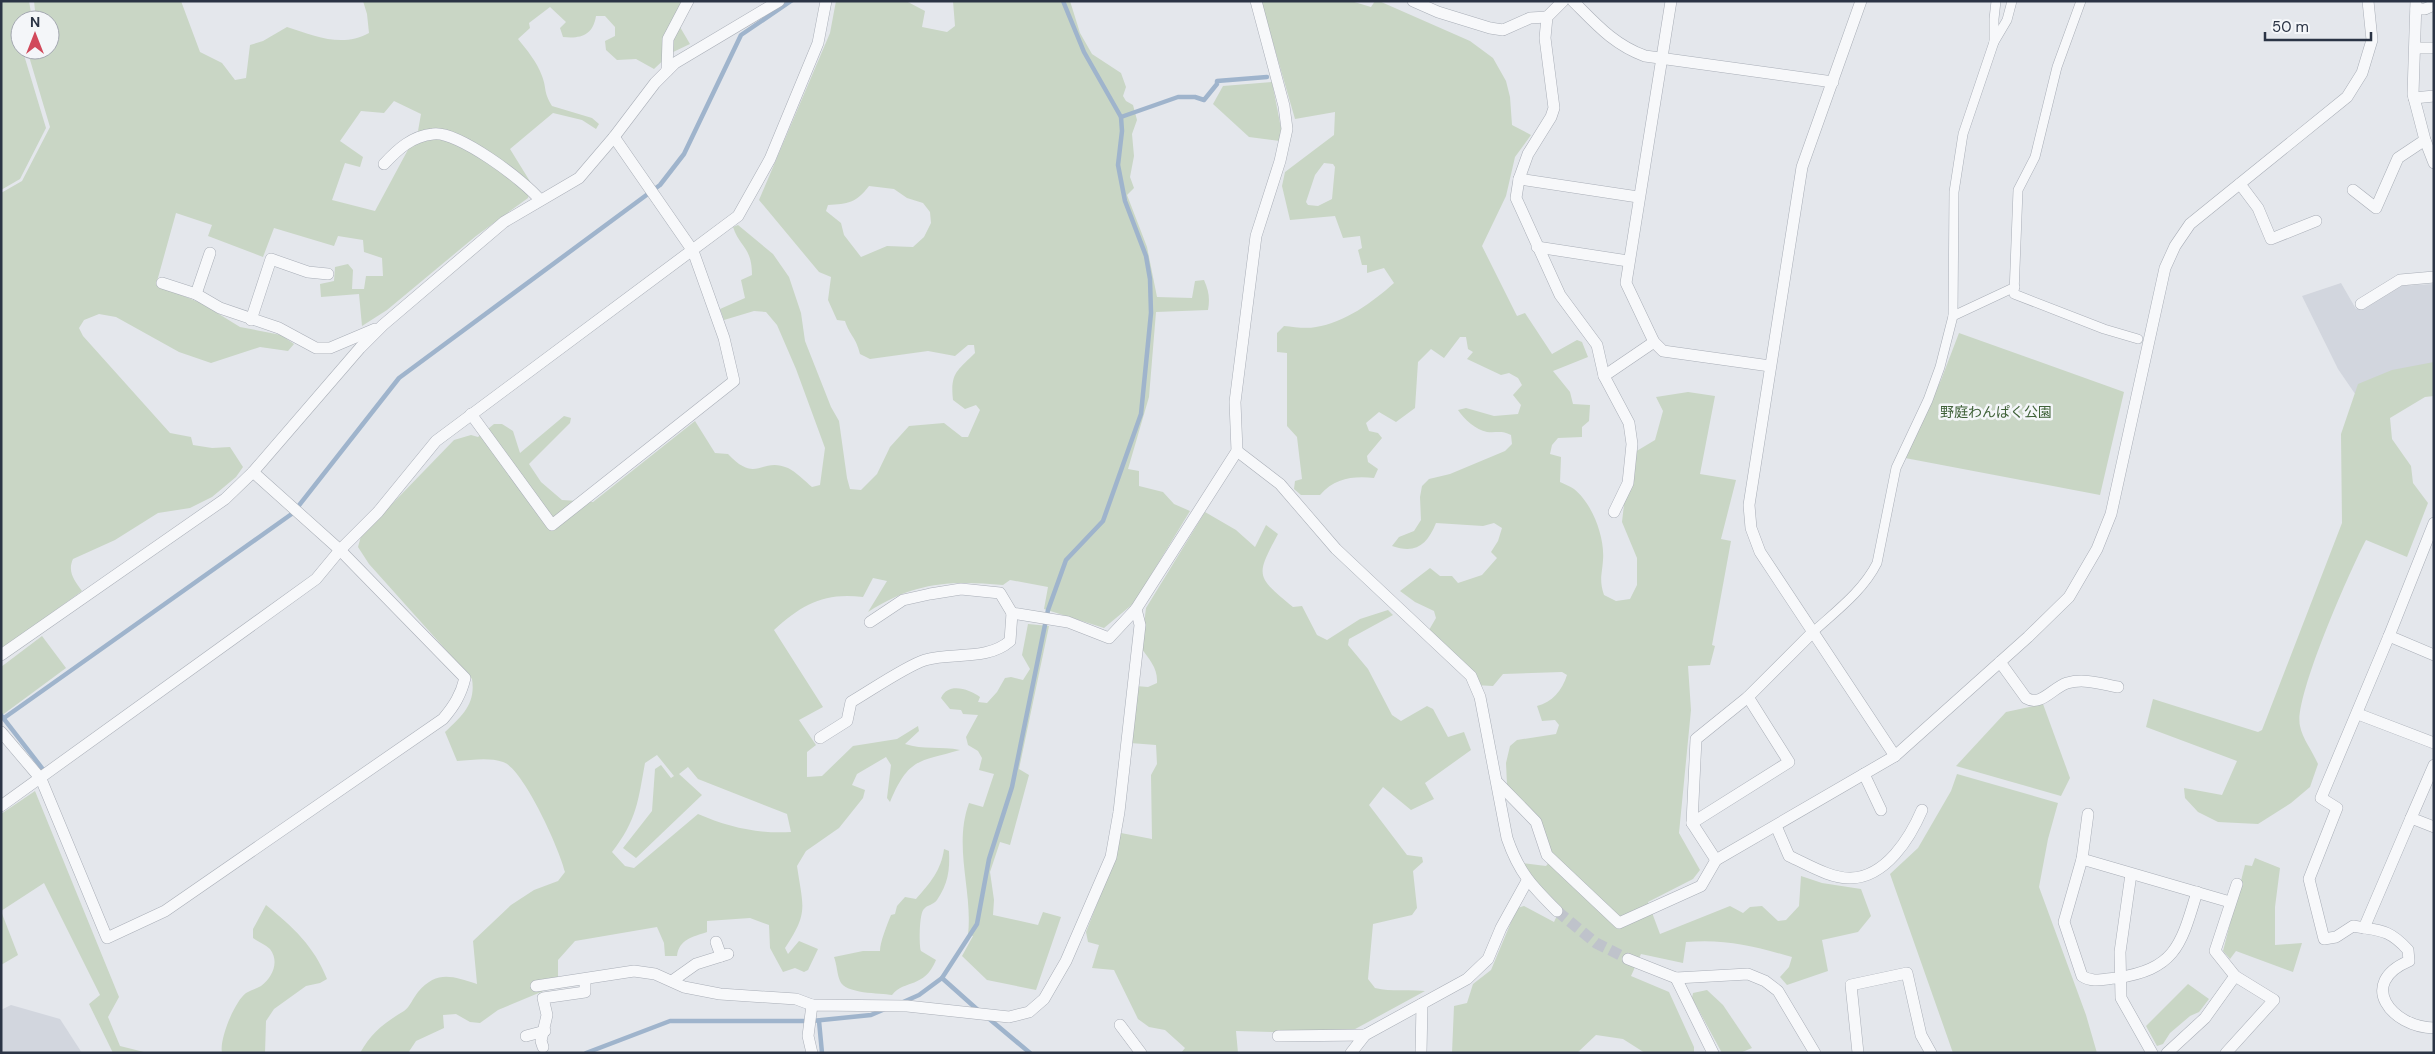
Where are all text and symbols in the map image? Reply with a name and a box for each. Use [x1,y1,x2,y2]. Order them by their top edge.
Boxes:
north arrow [10,10,60,60]
scale bar [2265,10,2371,42]
text: N [30,13,40,31]
text: 50 m [2272,17,2309,37]
park label: 野庭わんぱく公園 [1940,403,2052,421]

